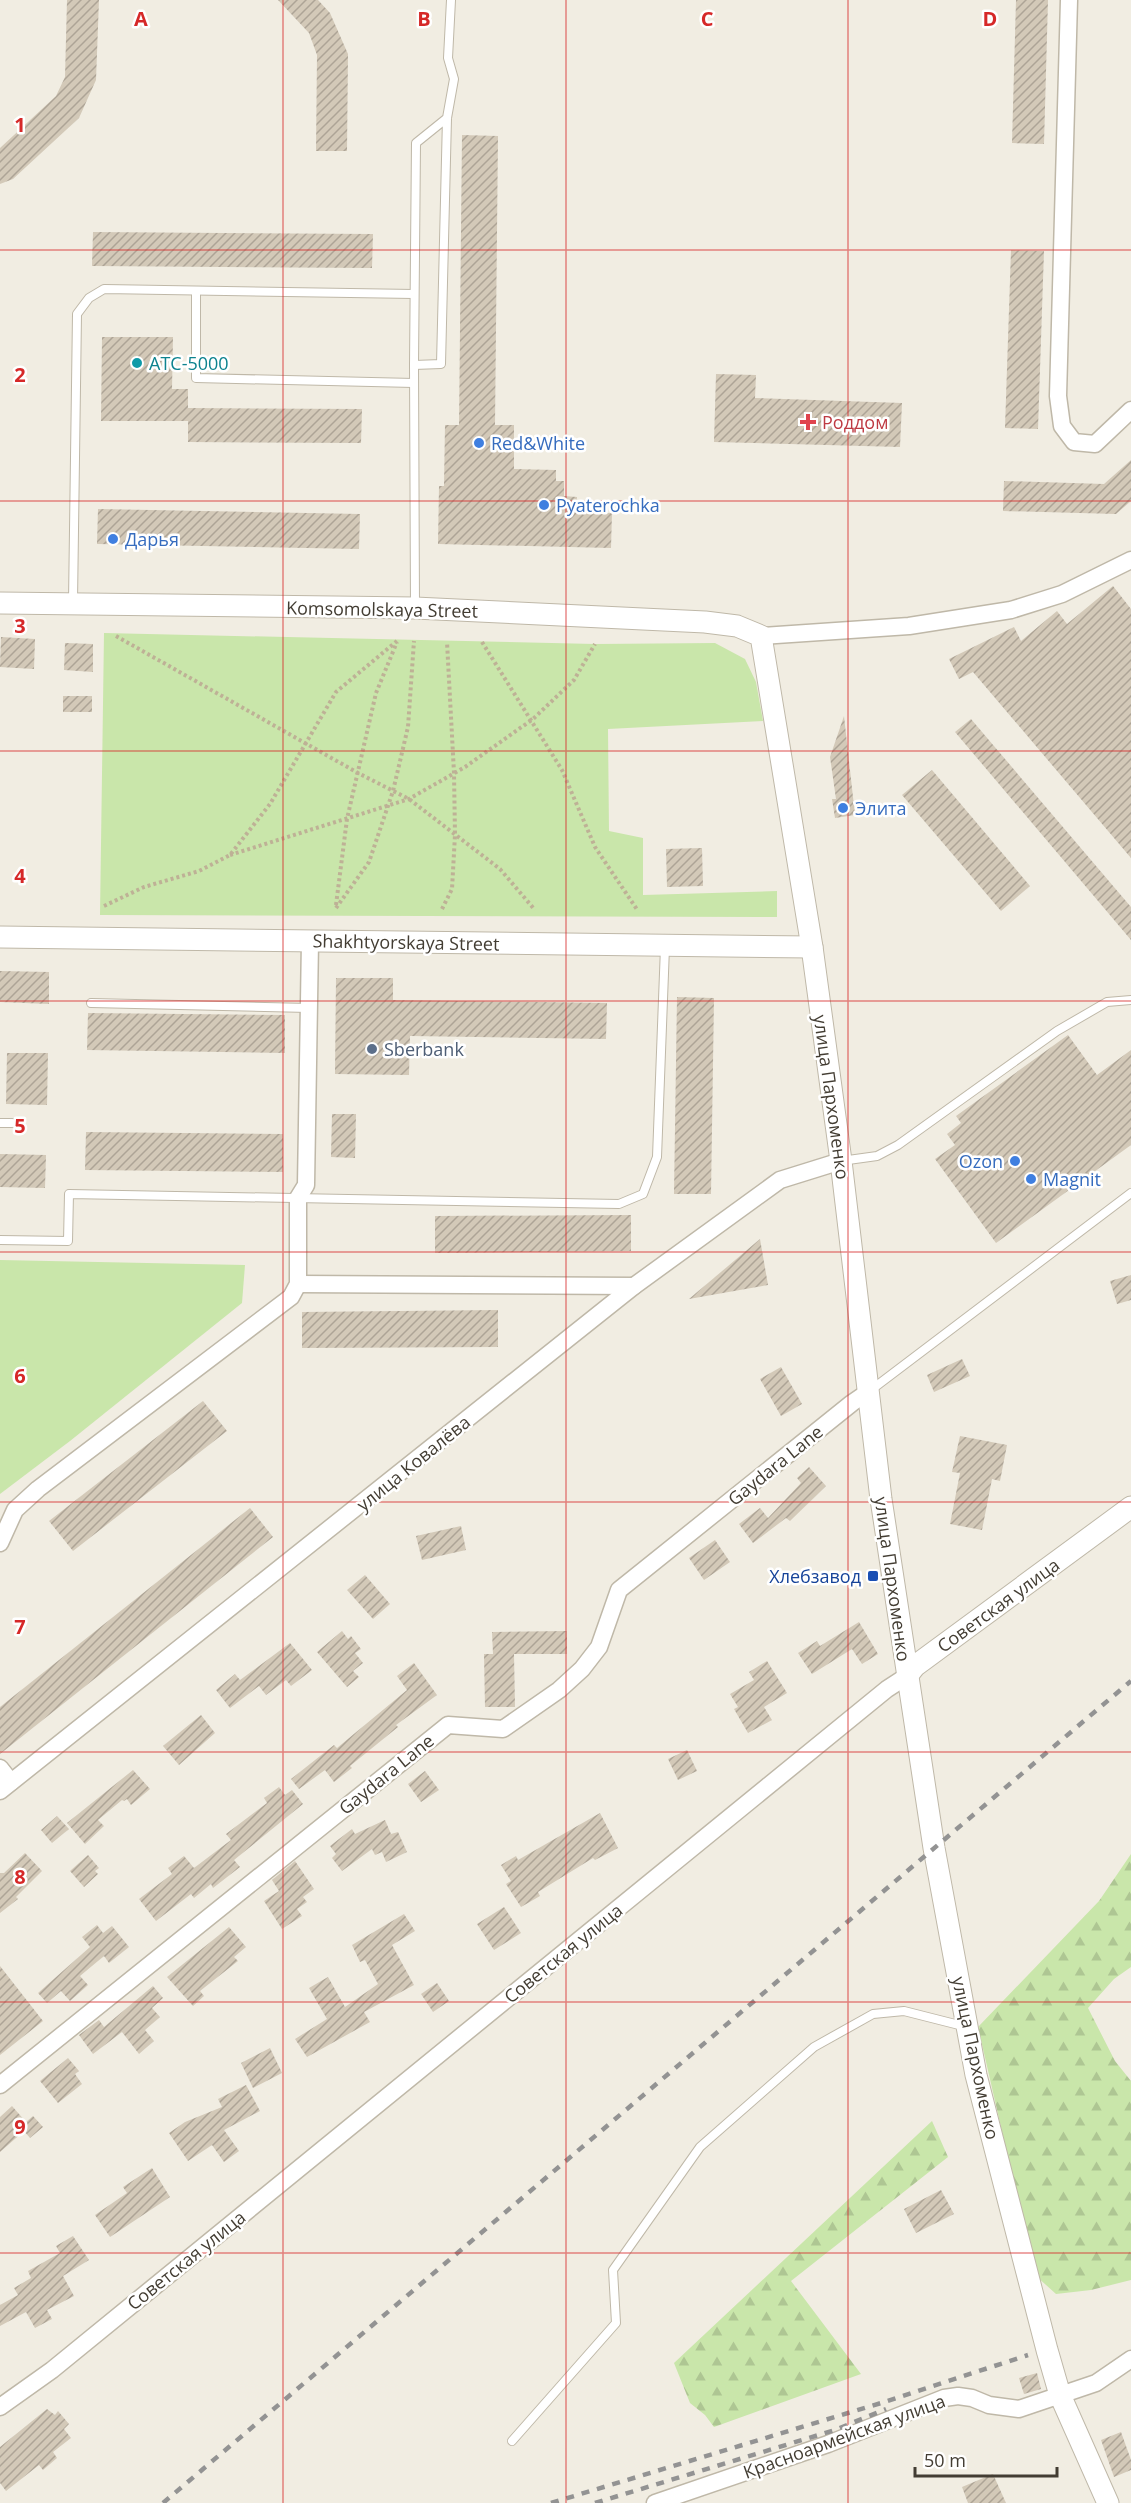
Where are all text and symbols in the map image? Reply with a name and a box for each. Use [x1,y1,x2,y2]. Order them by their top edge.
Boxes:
text: A [134,5,148,32]
text: B [417,5,431,32]
text: C [701,5,714,32]
text: D [983,5,997,32]
text: 1 [14,111,26,138]
place label: АТС-5000 [149,351,229,375]
marker: АТС-5000 [130,356,144,370]
text: 2 [14,361,26,388]
place label: Роддом [822,410,888,434]
marker: Роддом [799,413,817,431]
place label: Red&White [491,431,585,455]
marker: Red&White [472,436,486,450]
place label: Pyaterochka [556,493,660,517]
marker: Pyaterochka [537,498,551,512]
place label: Дарья [125,527,179,551]
marker: Дарья [106,532,120,546]
street label: Komsomolskaya Street [286,595,478,623]
text: 3 [14,612,26,639]
place label: Элита [855,796,907,820]
marker: Элита [836,801,850,815]
text: 4 [14,862,26,889]
street label: Shakhtyorskaya Street [312,928,500,956]
street label: улица Пархоменко [809,1013,855,1181]
place label: Sberbank [384,1037,464,1061]
marker: Sberbank [365,1042,379,1056]
text: 5 [14,1112,26,1139]
place label: Ozon [959,1149,1003,1173]
marker: Ozon [1008,1154,1022,1168]
place label: Magnit [1043,1167,1101,1191]
marker: Magnit [1024,1172,1038,1186]
text: 6 [14,1362,26,1389]
street label: улица Ковалёва [351,1410,475,1516]
street label: Gaydara Lane [722,1419,828,1511]
street label: улица Пархоменко [870,1495,916,1663]
street label: Советская улица [932,1552,1064,1658]
place label: Хлебзавод [769,1564,861,1588]
marker: Хлебзавод [866,1569,880,1583]
text: 7 [14,1613,26,1640]
street label: Gaydara Lane [333,1728,439,1820]
text: 8 [14,1863,26,1890]
street label: Советская улица [499,1898,627,2008]
street label: улица Пархоменко [947,1974,1005,2142]
text: 9 [14,2113,26,2140]
street label: Советская улица [122,2205,250,2315]
street label: Красноармейская улица [740,2388,948,2484]
scale bar [915,2440,1058,2478]
text: 50 m [924,2448,966,2472]

